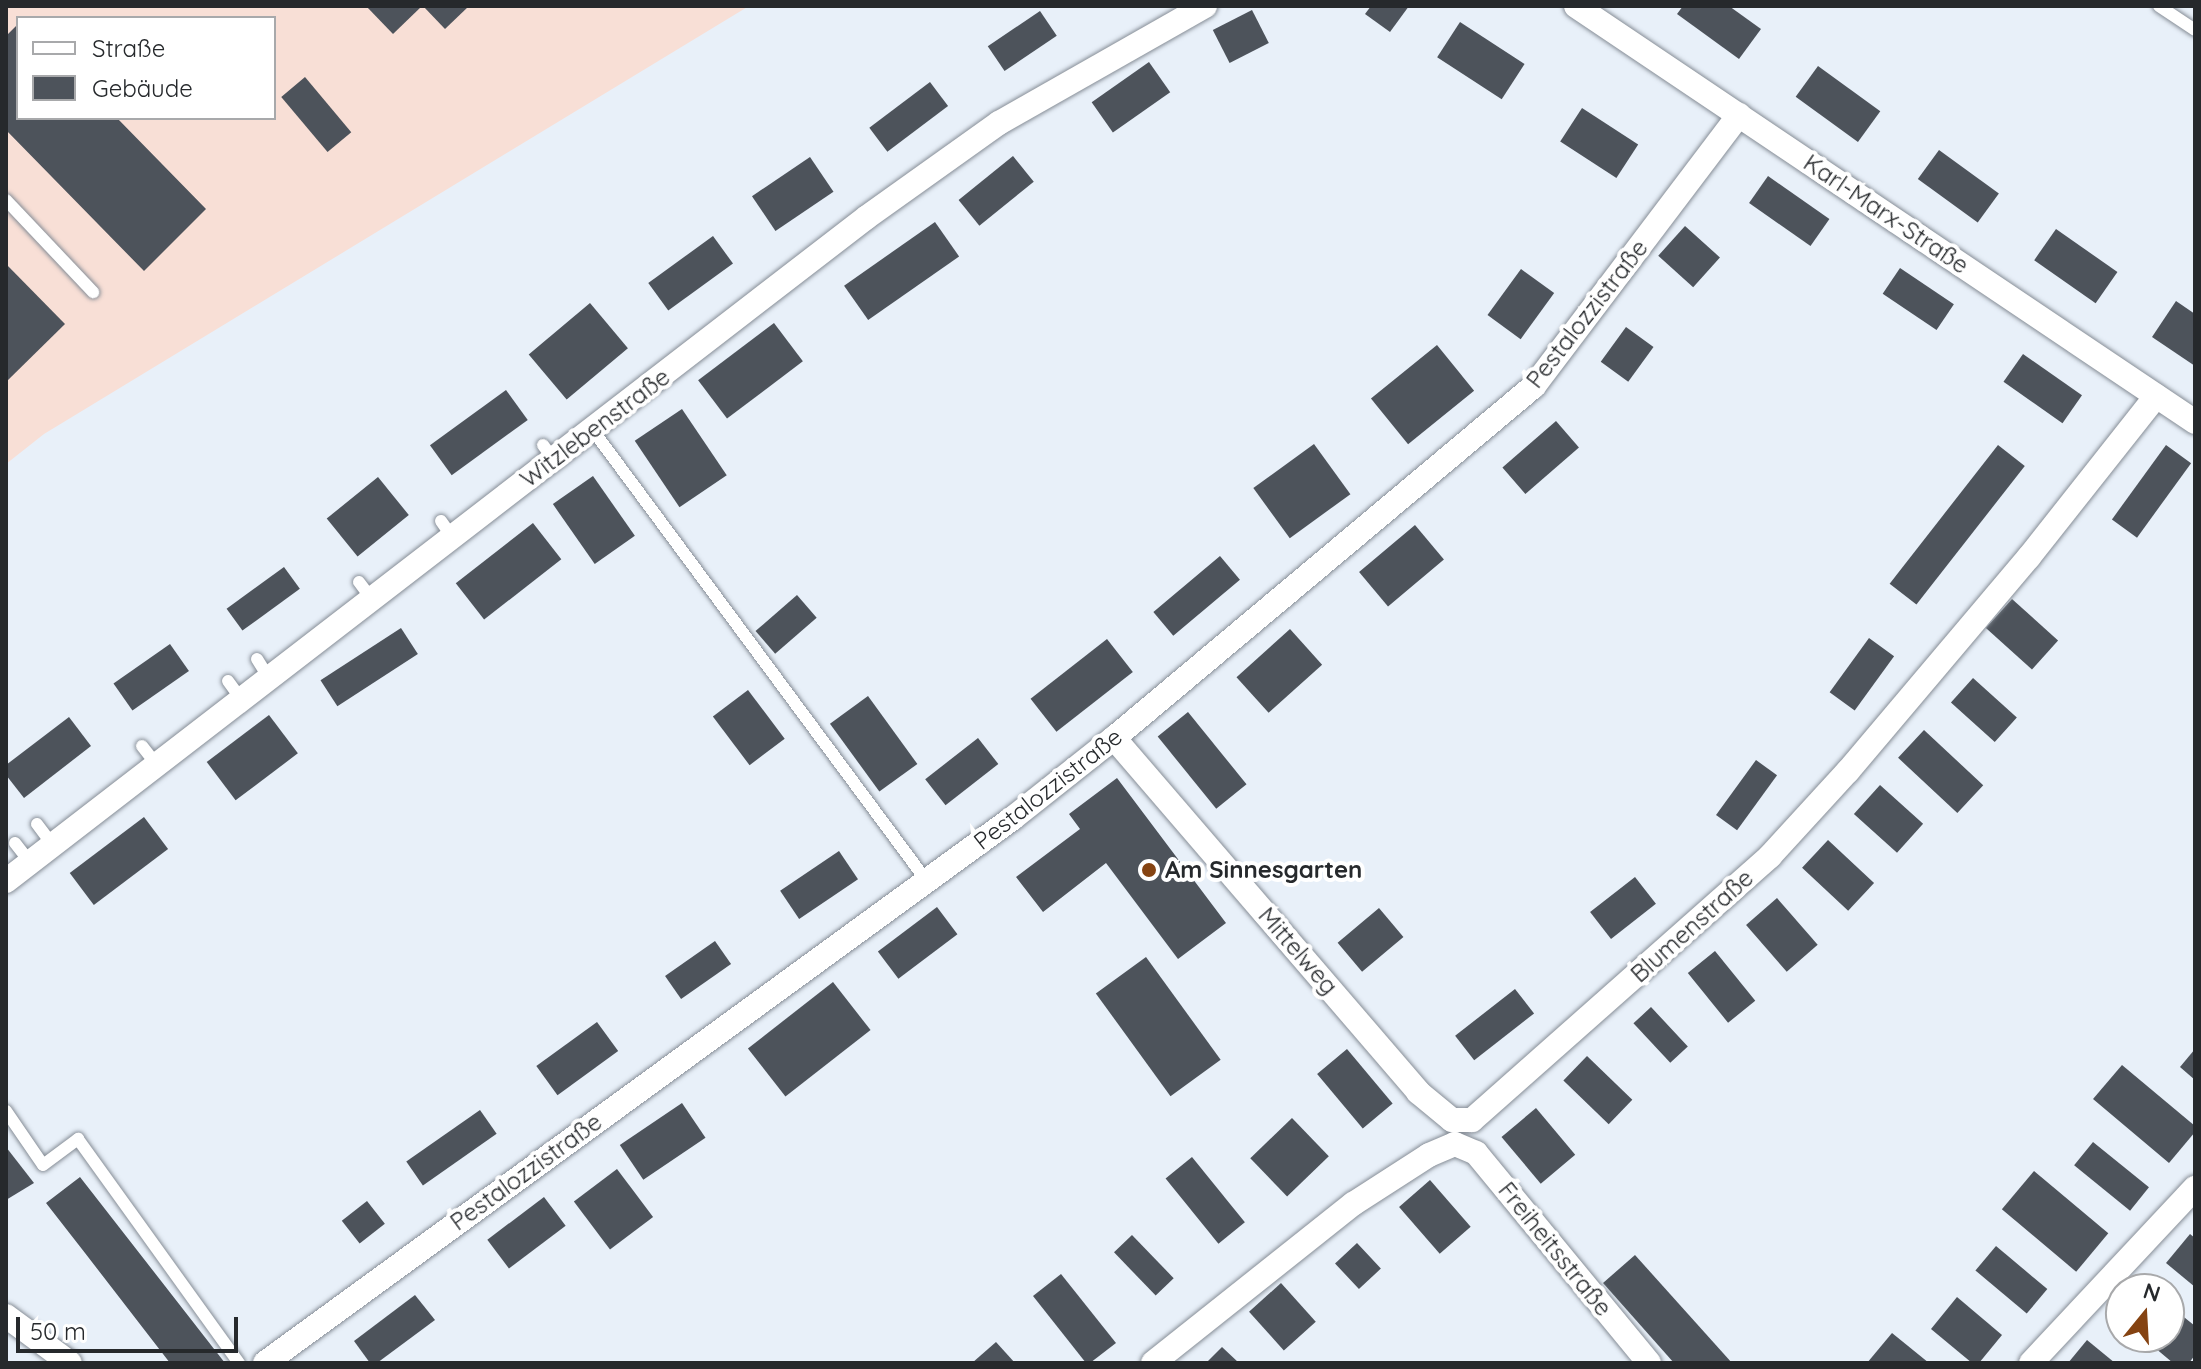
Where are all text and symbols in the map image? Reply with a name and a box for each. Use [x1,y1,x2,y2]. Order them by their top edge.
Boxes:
legend [16,16,276,120]
text: Straße [92,33,165,63]
text: Gebäude [92,73,193,103]
street label: Karl-Marx-Straße [1798,148,1974,280]
street label: Pestalozzistraße [1520,234,1654,394]
street label: Witzlebenstraße [515,362,675,494]
street label: Pestalozzistraße [968,722,1128,856]
place label: Am Sinnesgarten [1165,856,1362,884]
marker: Am Sinnesgarten [1140,861,1158,879]
street label: Blumenstraße [1625,863,1759,989]
street label: Mittelweg [1252,901,1344,1001]
street label: Pestalozzistraße [445,1107,607,1237]
street label: Freiheitsstraße [1492,1176,1618,1322]
north arrow [2105,1273,2185,1353]
text: N [2140,1276,2164,1308]
scale bar [20,1301,242,1351]
text: 50 m [30,1316,86,1346]

